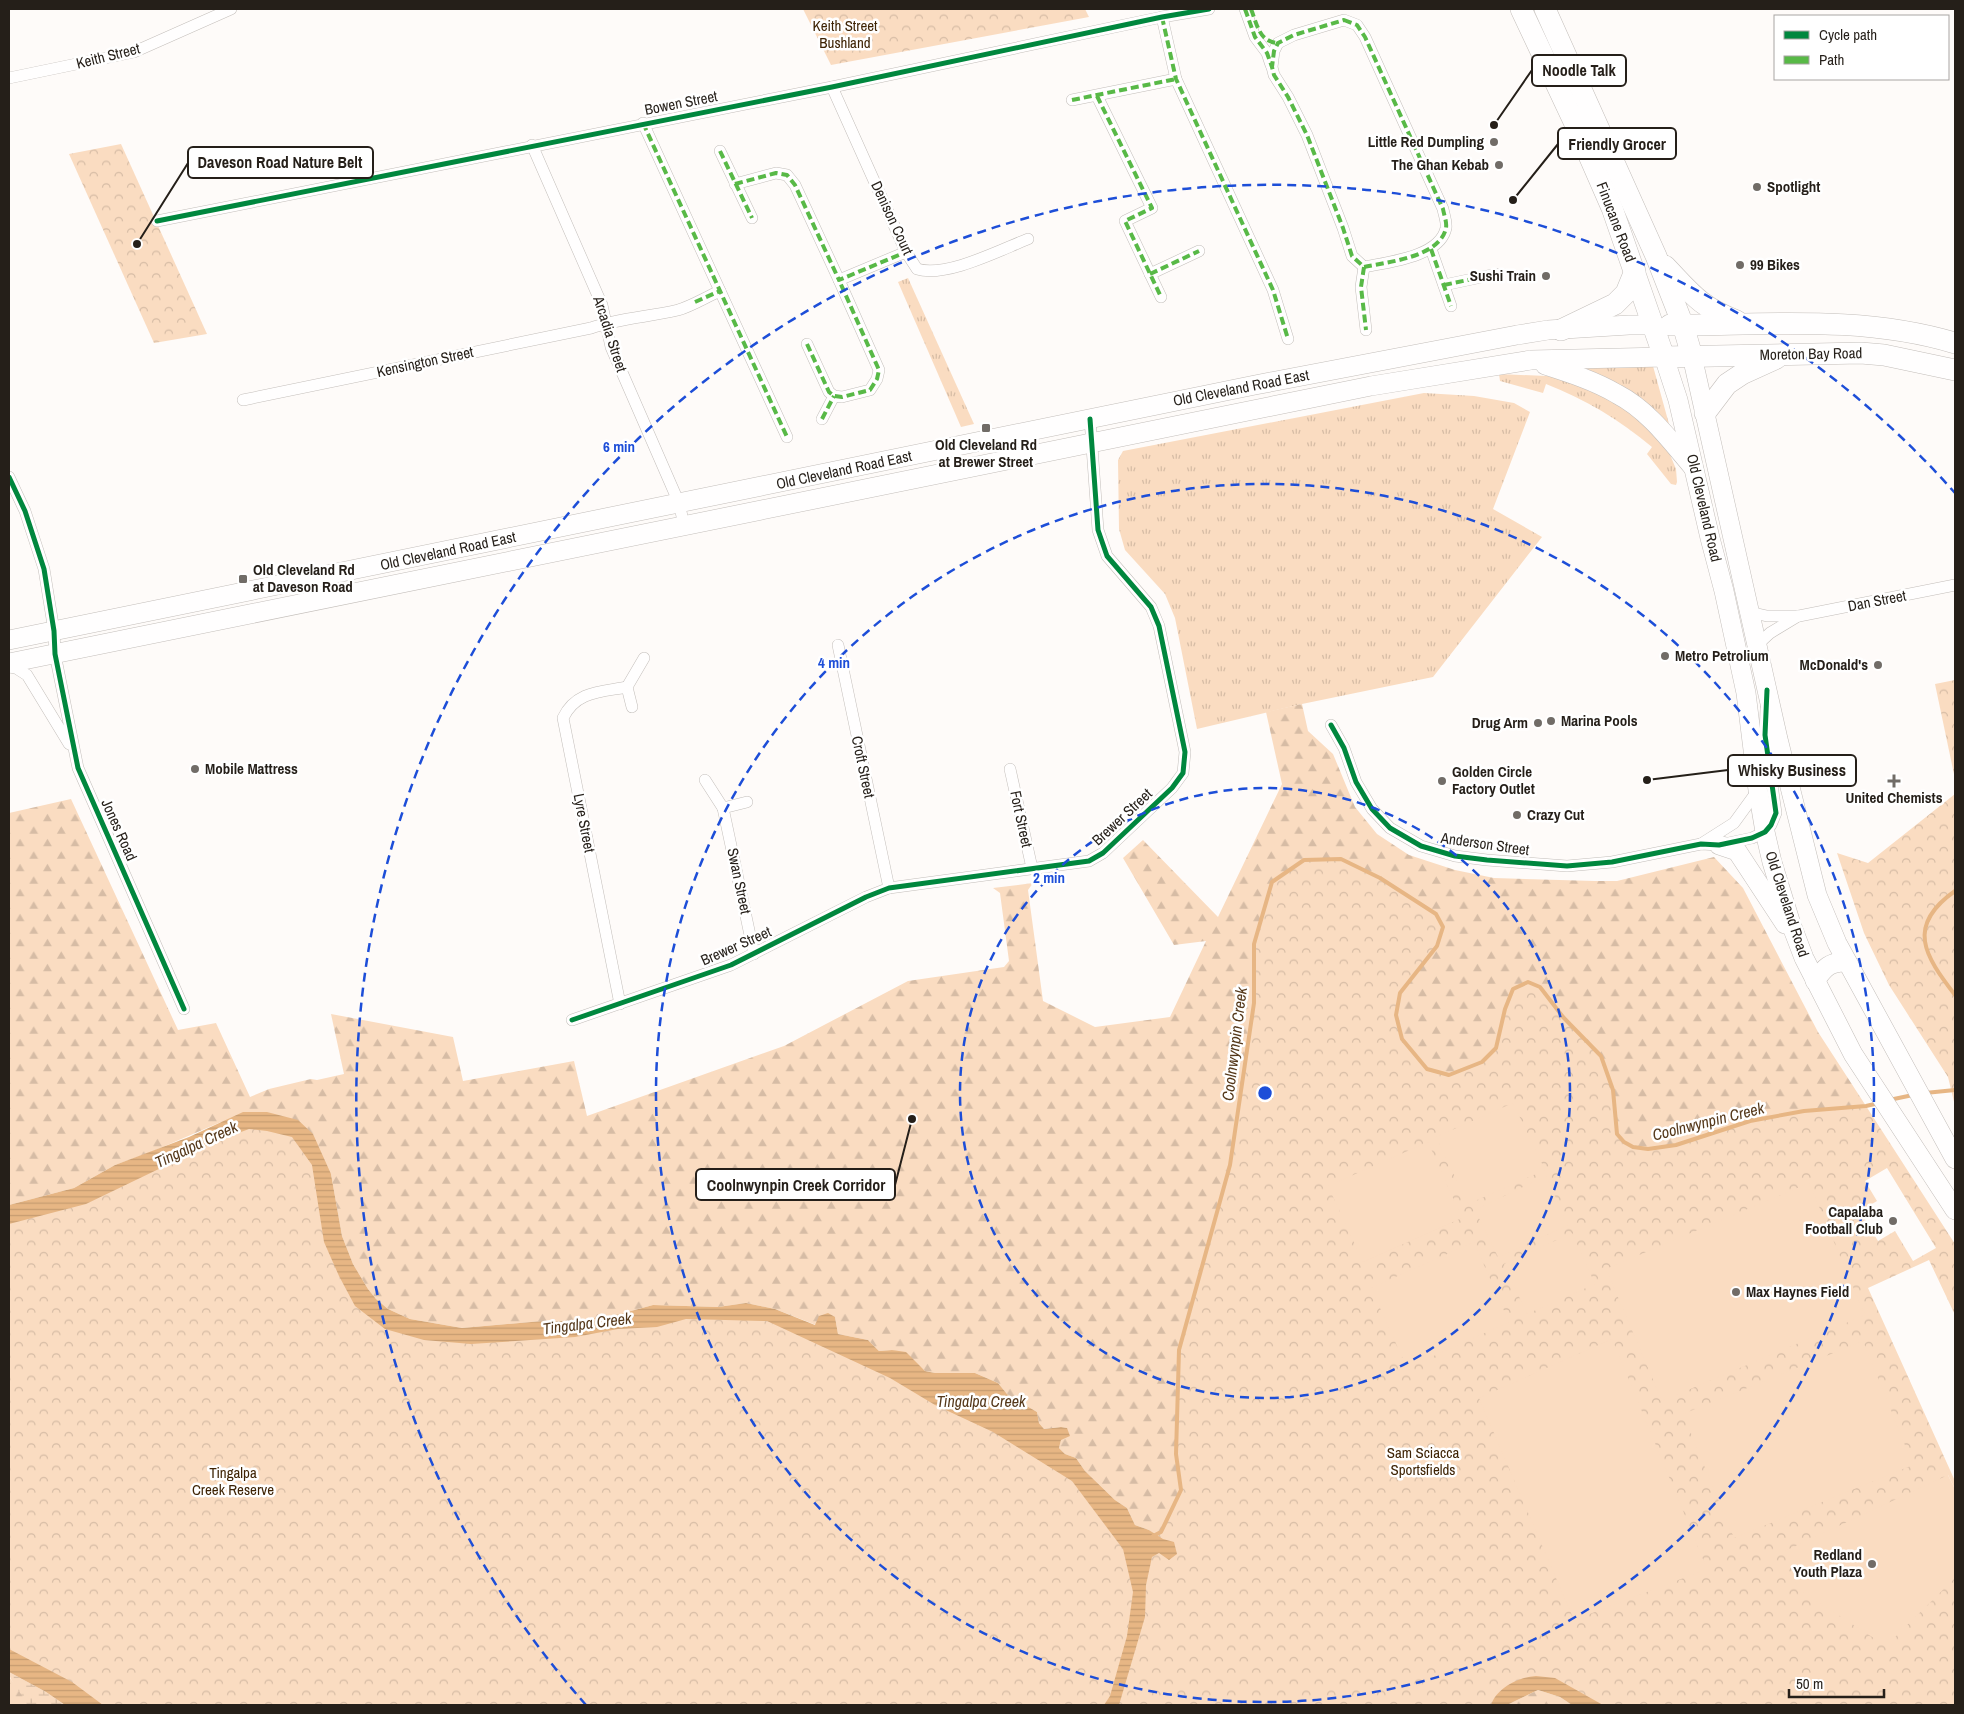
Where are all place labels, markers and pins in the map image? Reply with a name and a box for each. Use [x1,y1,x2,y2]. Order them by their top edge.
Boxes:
callout: Noodle Talk [1532,55,1626,86]
callout: Friendly Grocer [1558,128,1676,159]
place label: Little Red Dumpling [1368,131,1484,152]
marker: Little Red Dumpling [1488,136,1500,148]
callout: Daveson Road Nature Belt [188,147,373,178]
place label: The Ghan Kebab [1391,154,1489,175]
marker: The Ghan Kebab [1493,159,1505,171]
place label: Spotlight [1767,176,1820,197]
marker: Spotlight [1751,181,1763,193]
place label: 99 Bikes [1750,254,1800,275]
marker: 99 Bikes [1734,259,1746,271]
place label: Sushi Train [1470,265,1536,286]
marker: Sushi Train [1540,270,1552,282]
marker: Old Cleveland Rd at Brewer Street [980,422,992,434]
place label: Old Cleveland Rd at Brewer Street [935,434,1037,472]
place label: Old Cleveland Rd at Daveson Road [253,559,355,597]
marker: Old Cleveland Rd at Daveson Road [237,573,249,585]
place label: Metro Petrolium [1675,645,1769,666]
marker: Metro Petrolium [1659,650,1671,662]
place label: McDonald's [1799,654,1868,675]
marker: McDonald's [1872,659,1884,671]
place label: Marina Pools [1561,710,1638,731]
place label: Drug Arm [1472,712,1528,733]
marker: Marina Pools [1545,715,1557,727]
marker: Drug Arm [1532,717,1544,729]
callout: Whisky Business [1728,755,1856,786]
place label: Mobile Mattress [205,758,298,779]
place label: Golden Circle Factory Outlet [1452,761,1535,799]
marker: Mobile Mattress [189,763,201,775]
marker: Golden Circle Factory Outlet [1436,775,1448,787]
marker: United Chemists [1888,775,1900,787]
place label: United Chemists [1845,787,1943,808]
place label: Crazy Cut [1527,804,1584,825]
marker: Crazy Cut [1511,809,1523,821]
centre of rings [1256,1084,1274,1102]
callout: Coolnwynpin Creek Corridor [696,1169,895,1200]
place label: Capalaba Football Club [1805,1201,1883,1239]
marker: Capalaba Football Club [1887,1215,1899,1227]
place label: Max Haynes Field [1746,1281,1849,1302]
marker: Max Haynes Field [1730,1286,1742,1298]
place label: Redland Youth Plaza [1793,1544,1862,1582]
marker: Redland Youth Plaza [1866,1558,1878,1570]

